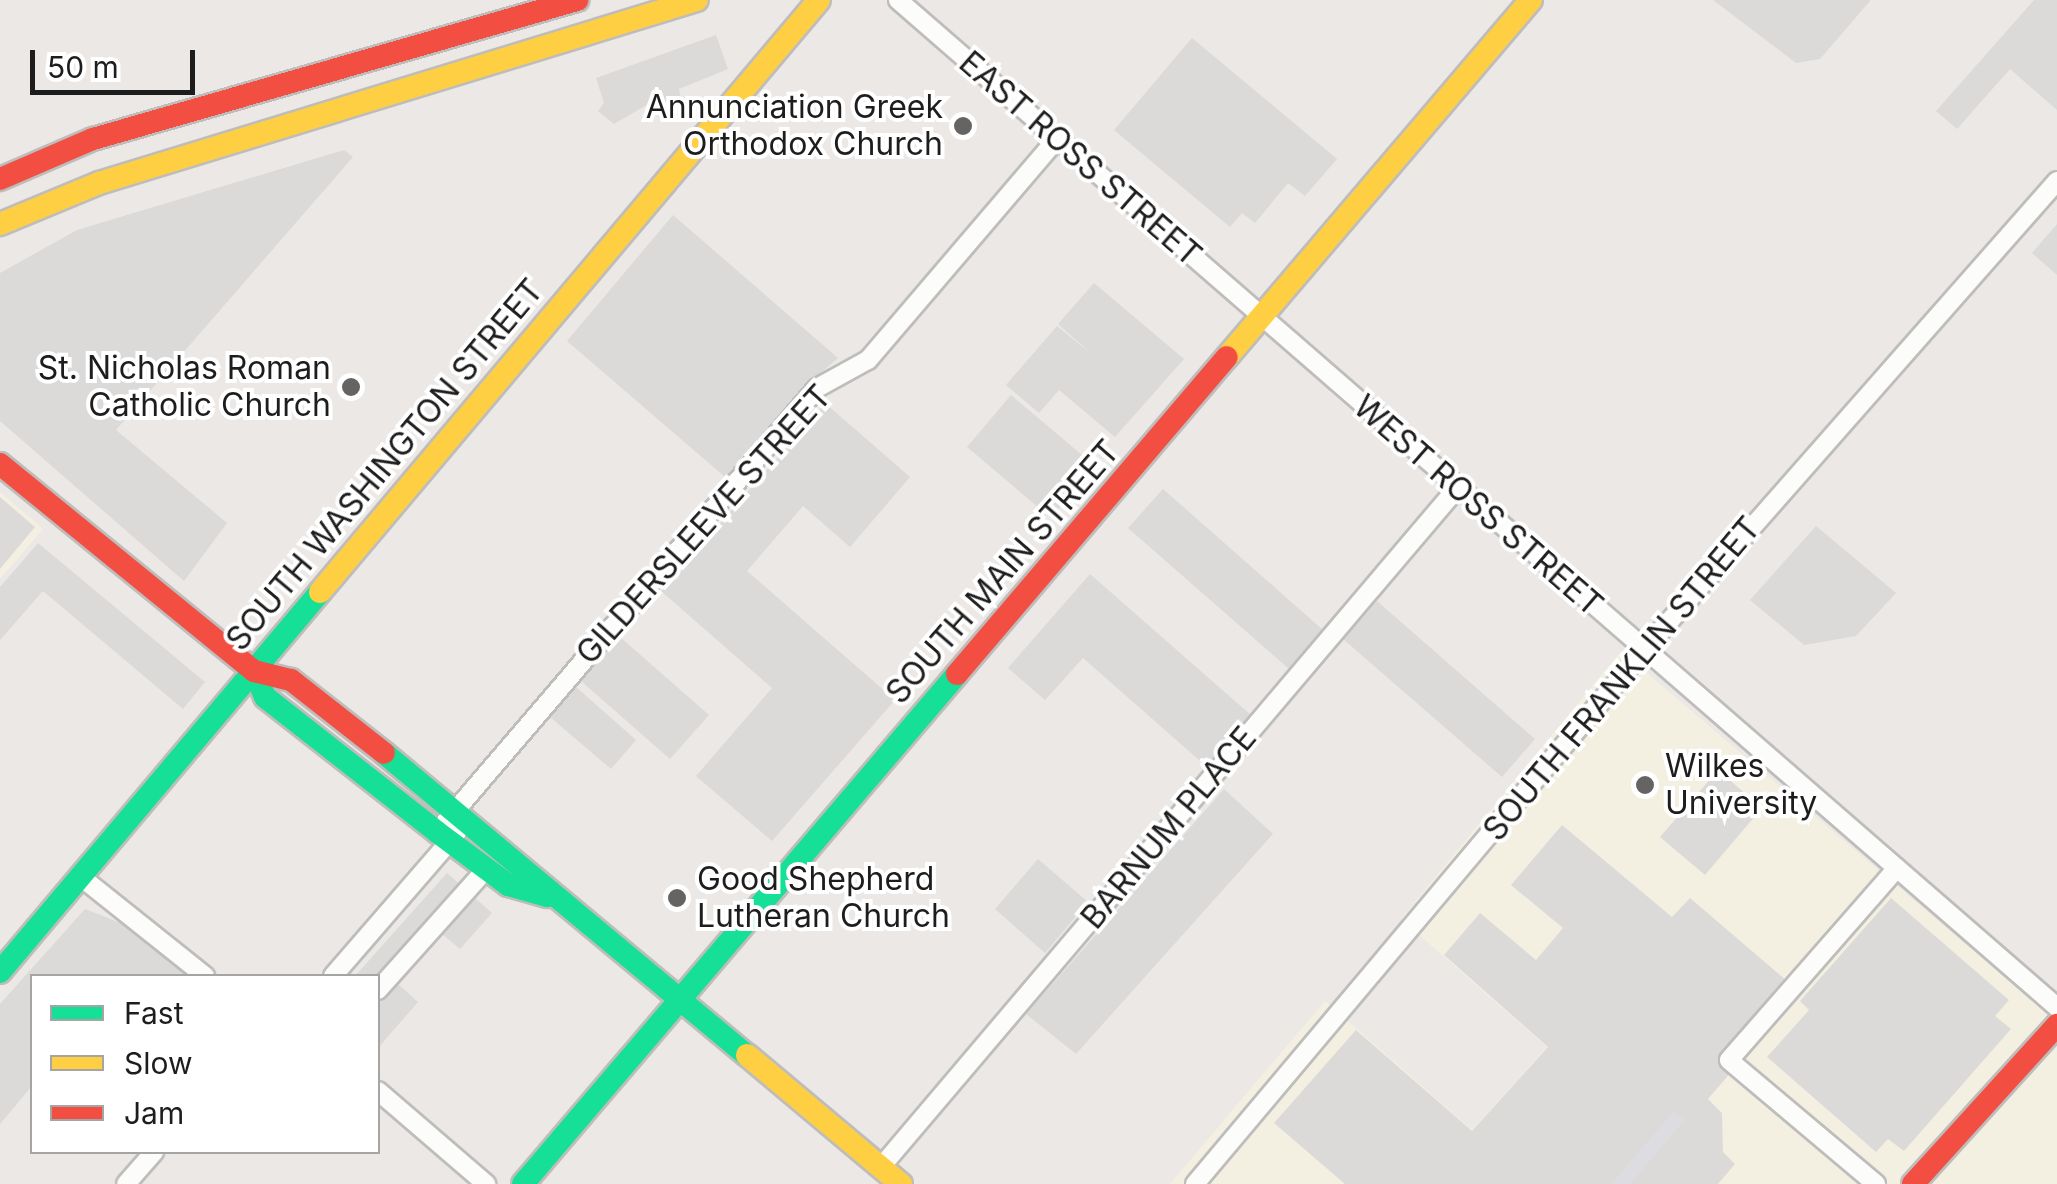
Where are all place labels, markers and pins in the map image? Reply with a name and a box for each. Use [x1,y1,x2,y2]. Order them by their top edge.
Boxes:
place label: Annunciation Greek Orthodox Church [646,89,943,164]
marker: Annunciation Greek Orthodox Church [952,115,974,137]
place label: St. Nicholas Roman Catholic Church [38,350,331,425]
marker: St. Nicholas Roman Catholic Church [340,376,362,398]
place label: Wilkes University [1665,748,1817,823]
marker: Wilkes University [1634,774,1656,796]
place label: Good Shepherd Lutheran Church [697,861,950,936]
marker: Good Shepherd Lutheran Church [666,887,688,909]

